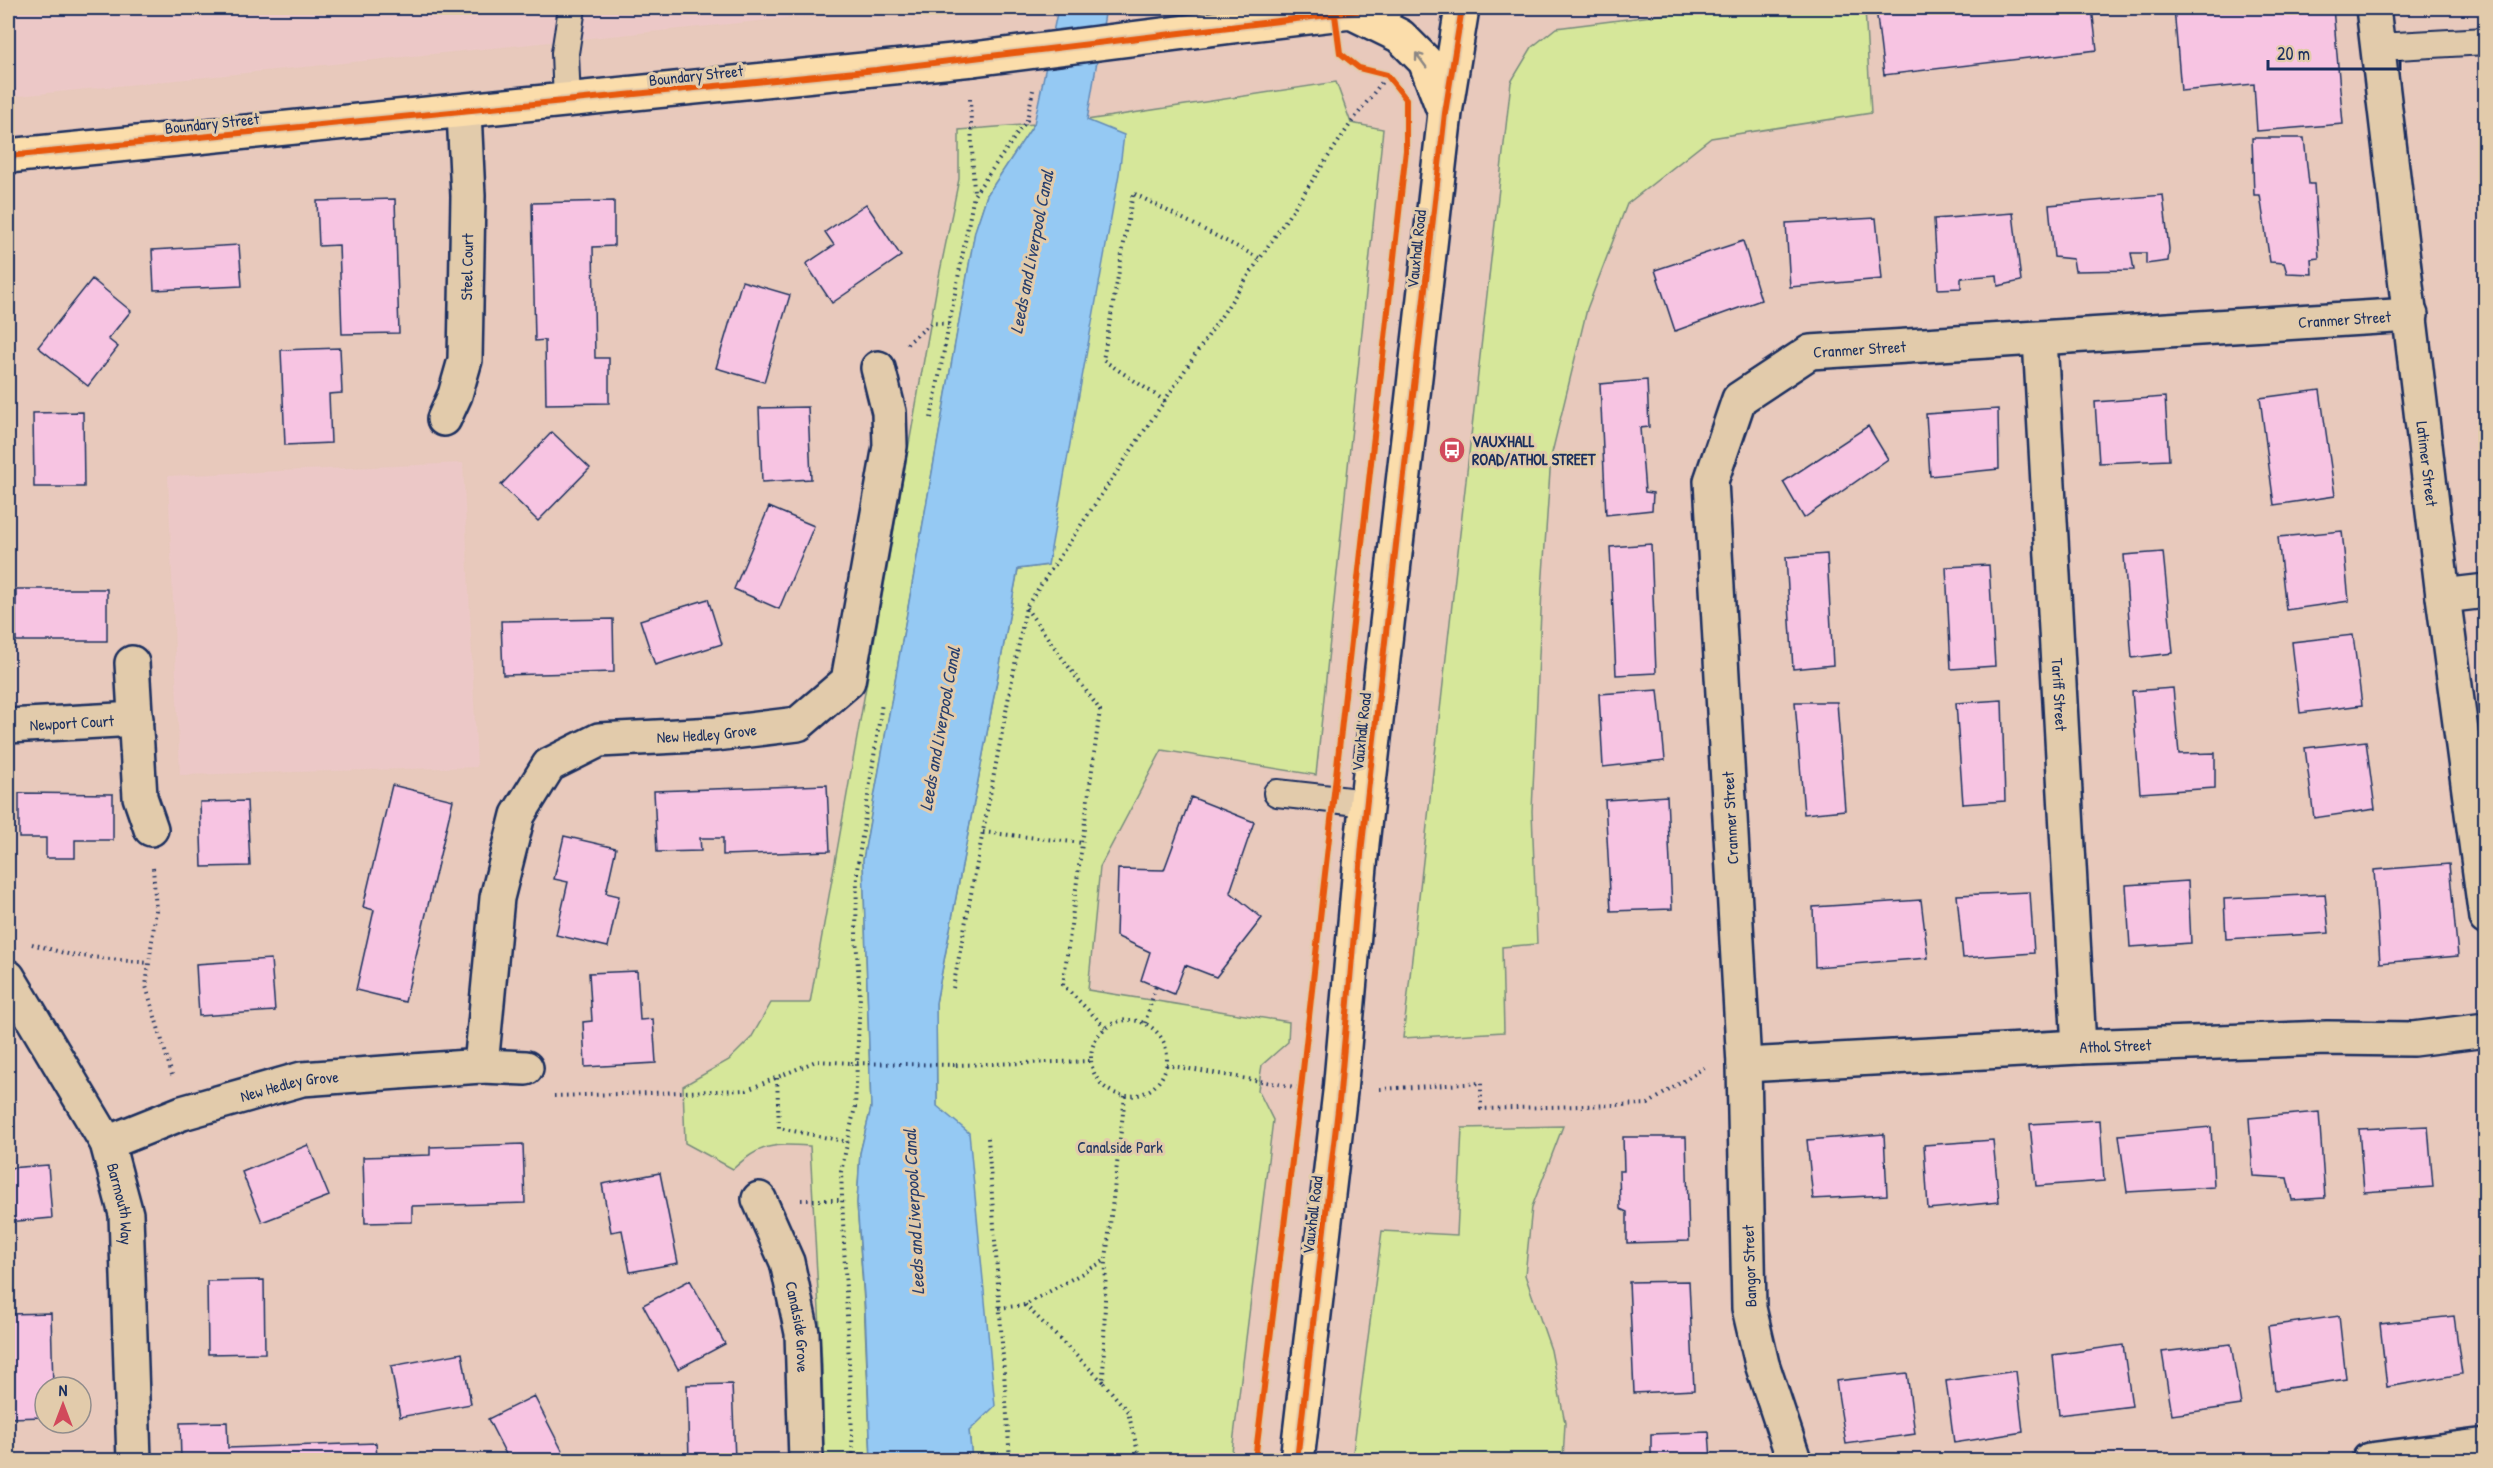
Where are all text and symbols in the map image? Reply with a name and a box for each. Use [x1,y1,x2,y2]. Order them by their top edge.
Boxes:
scale bar [2268,33,2400,71]
text: 20 m [2277,41,2310,66]
one-way arrow [1415,52,1428,68]
street label: Boundary Street [648,59,745,91]
street label: Boundary Street [164,107,261,139]
water label: Leeds and Liverpool Canal [1003,167,1060,336]
street label: Vauxhall Road [1401,209,1431,289]
street label: Steel Court [455,233,478,300]
street label: Cranmer Street [2297,305,2392,333]
street label: Cranmer Street [1812,335,1907,363]
street label: Latimer Street [2411,420,2443,508]
place label: VAUXHALL ROAD/ATHOL STREET [1472,430,1596,470]
bus stop icon: VAUXHALL ROAD/ATHOL STREET [1437,435,1467,465]
water label: Leeds and Liverpool Canal [913,644,966,813]
street label: Tariff Street [2047,657,2073,732]
street label: Vauxhall Road [1346,692,1376,772]
street label: Newport Court [29,709,115,736]
street label: New Hedley Grove [656,718,759,748]
street label: Cranmer Street [1717,771,1743,865]
street label: Athol Street [2079,1033,2152,1058]
street label: New Hedley Grove [238,1065,340,1107]
water label: Leeds and Liverpool Canal [897,1128,930,1295]
park label: Canalside Park [1077,1136,1163,1158]
street label: Barmouth Way [102,1161,138,1245]
street label: Vauxhall Road [1296,1175,1328,1255]
street label: Bangor Street [1737,1224,1761,1307]
street label: Canalside Grove [780,1279,814,1373]
north arrow [33,1375,93,1435]
text: N [59,1379,68,1401]

